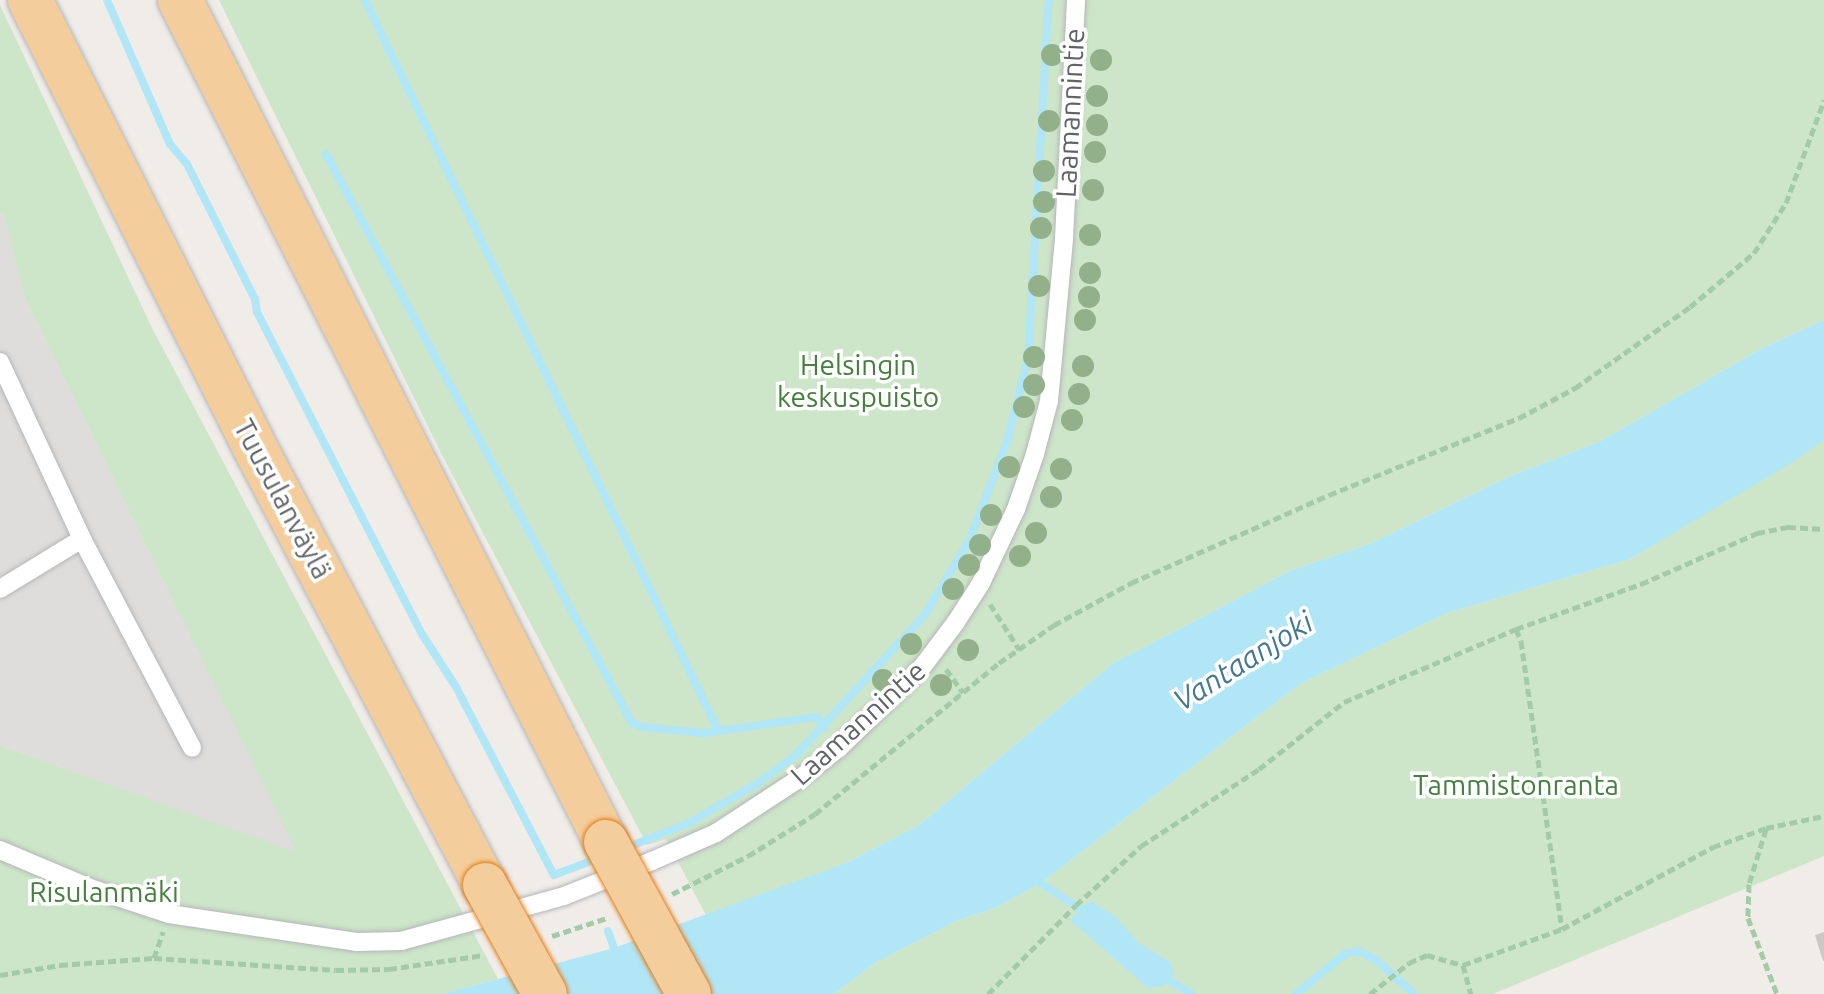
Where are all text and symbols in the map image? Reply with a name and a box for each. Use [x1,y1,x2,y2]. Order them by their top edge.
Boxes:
street label: Laamannintie [1049,27,1091,199]
park label: Helsingin keskuspuisto [777,348,939,414]
street label: Tuusulanväylä [227,413,339,585]
water label: Vantaanjoki [1167,604,1319,718]
street label: Laamannintie [784,654,932,792]
park label: Tammistonranta [1413,768,1619,802]
park label: Risulanmäki [29,875,179,909]

